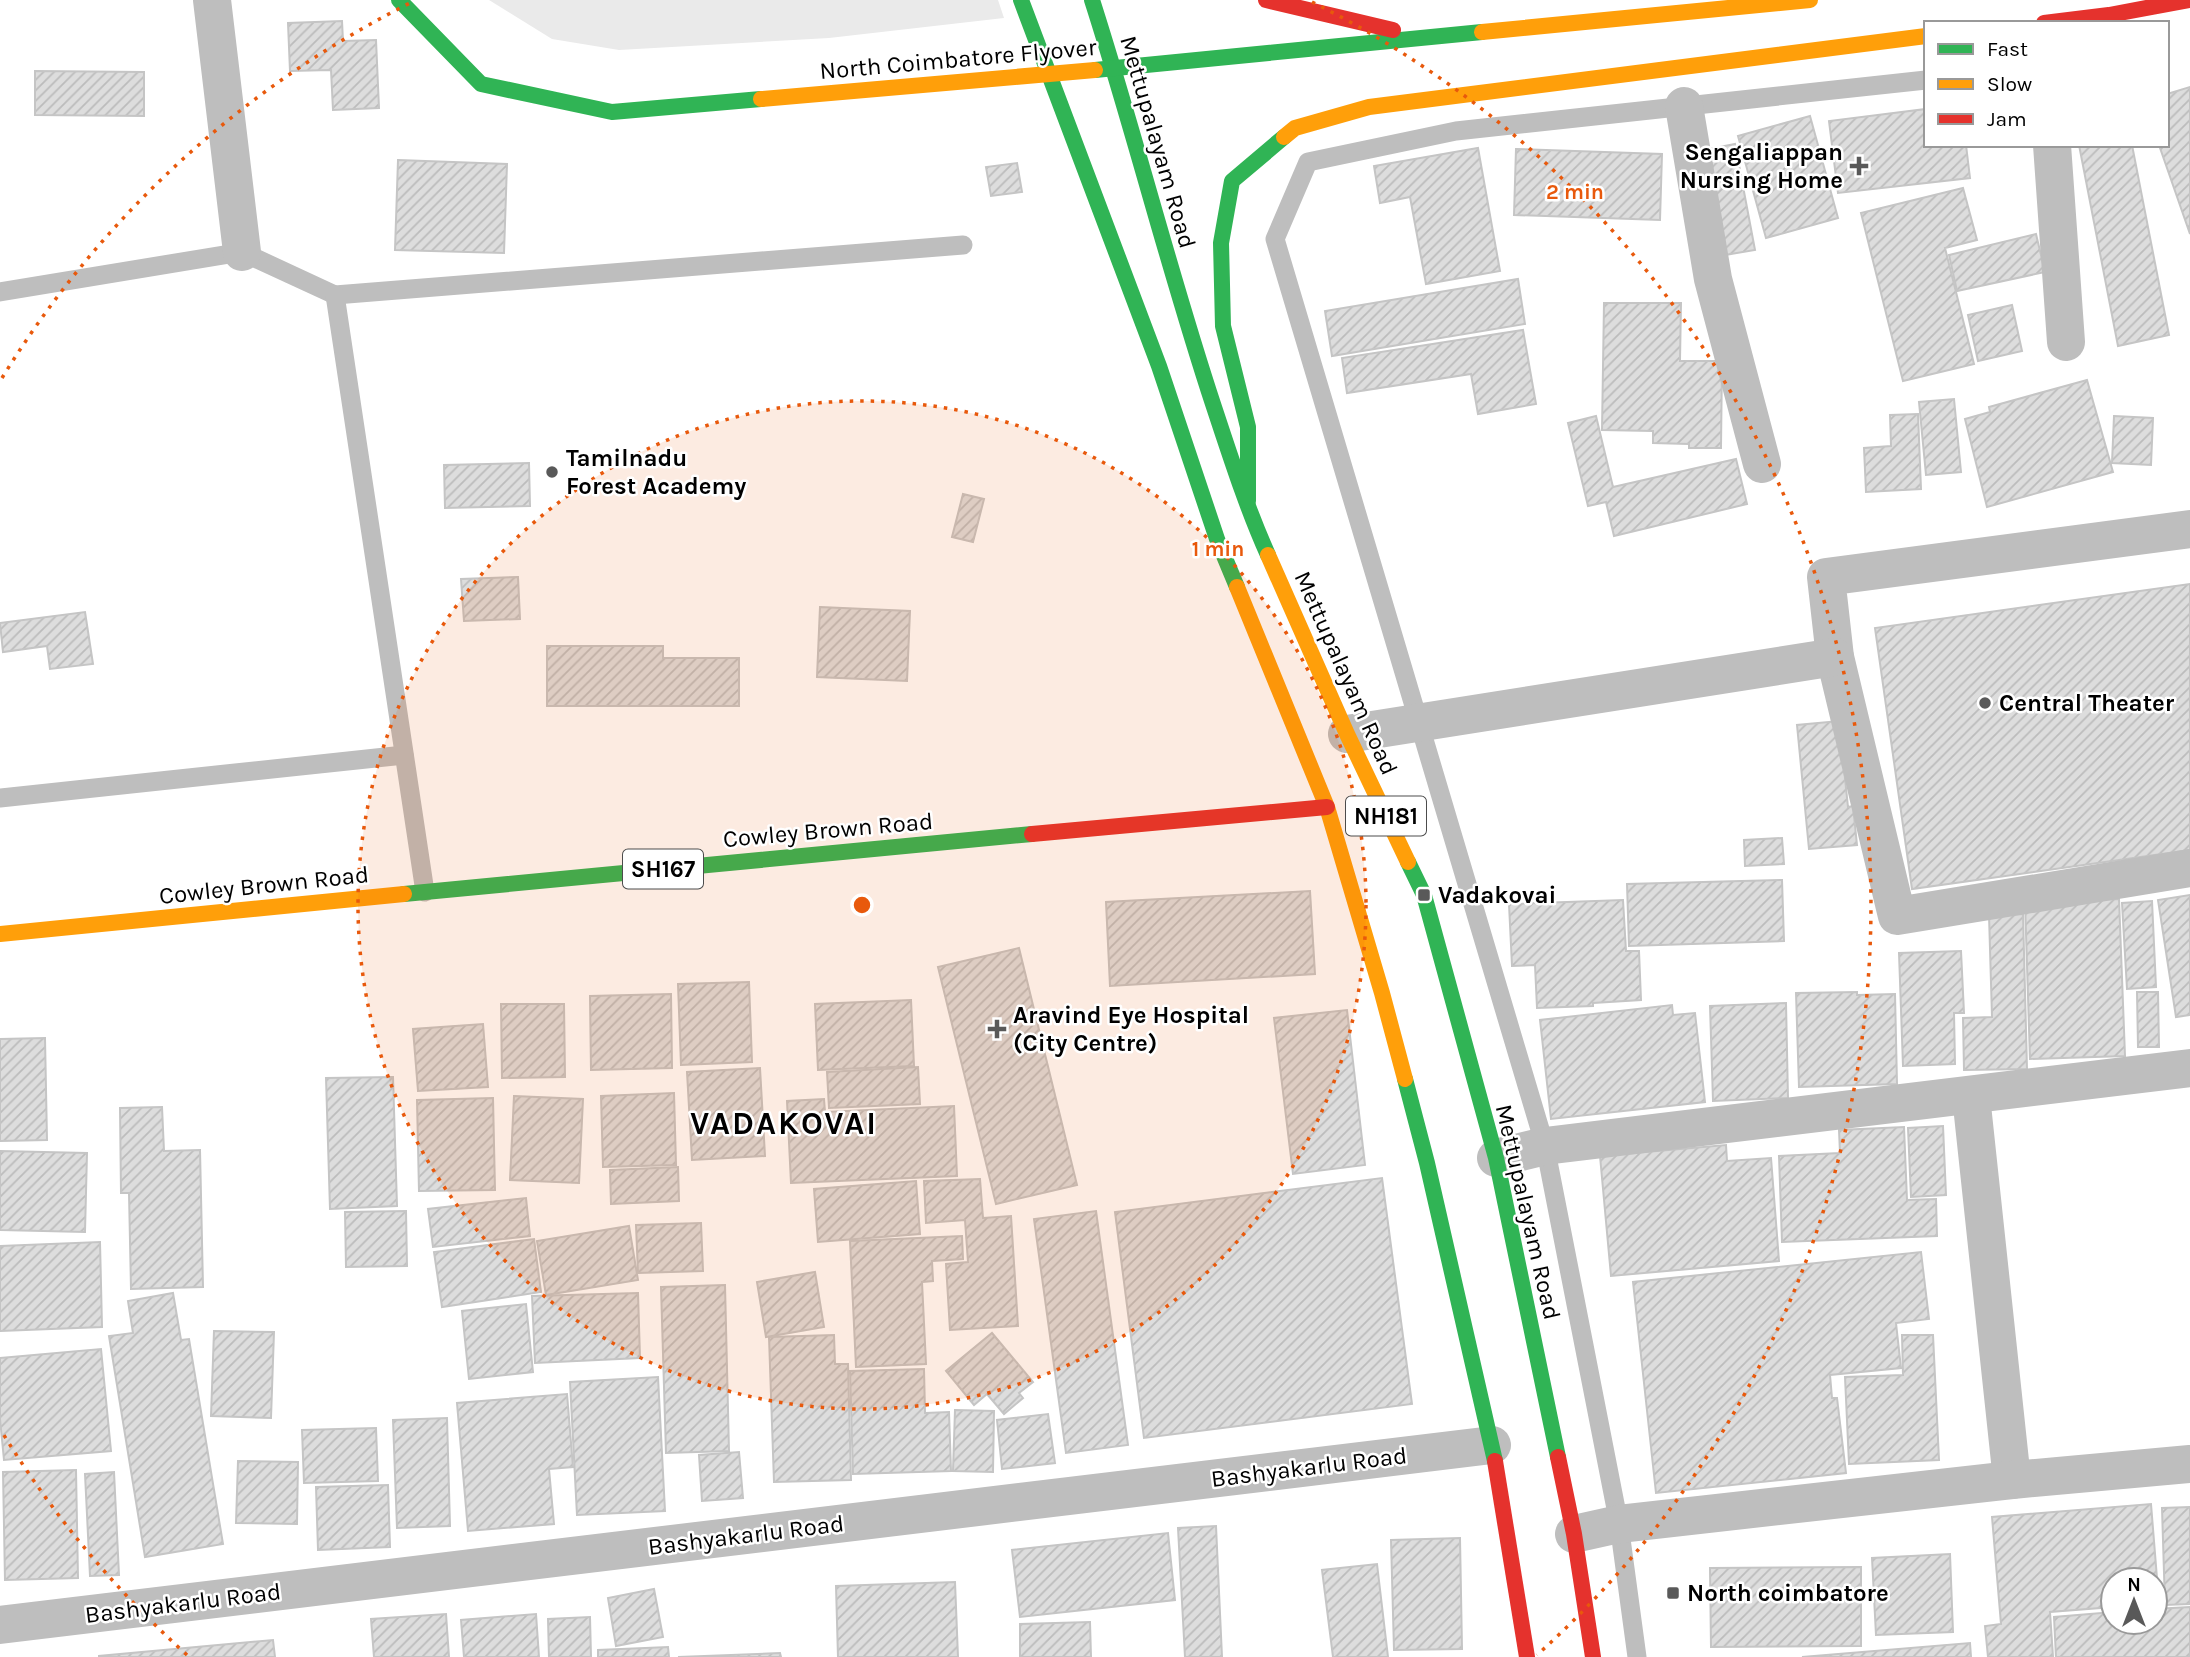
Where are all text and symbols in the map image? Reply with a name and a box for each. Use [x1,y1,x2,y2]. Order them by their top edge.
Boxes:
legend [1924,21,2169,147]
street label: Mettupalayam Road [1114,32,1202,252]
street label: North Coimbatore Flyover [818,33,1098,85]
text: Fast [1987,37,2028,61]
text: Slow [1987,72,2032,96]
text: Jam [1987,107,2027,131]
place label: Sengaliappan Nursing Home [1680,138,1843,194]
marker: Sengaliappan Nursing Home [1849,156,1869,176]
text: 2 min [1546,180,1604,204]
place label: Tamilnadu Forest Academy [566,444,746,500]
marker: Tamilnadu Forest Academy [544,464,560,480]
text: 1 min [1192,537,1244,561]
street label: Mettupalayam Road [1288,567,1404,779]
place label: Central Theater [1999,689,2175,717]
marker: Central Theater [1977,695,1993,711]
road number: NH181 [1346,796,1426,836]
street label: Cowley Brown Road [722,807,934,853]
road number: SH167 [623,849,703,888]
street label: Cowley Brown Road [158,860,370,910]
place label: Vadakovai [1438,881,1556,909]
marker: Vadakovai [1416,887,1432,903]
centre of rings [850,893,874,917]
place label: Aravind Eye Hospital (City Centre) [1013,1001,1249,1057]
marker: Aravind Eye Hospital (City Centre) [987,1019,1007,1039]
street label: Mettupalayam Road [1490,1102,1566,1322]
district label: VADAKOVAI [690,1105,878,1142]
street label: Bashyakarlu Road [1209,1441,1409,1493]
street label: Bashyakarlu Road [646,1509,846,1561]
north arrow [2099,1566,2169,1636]
text: N [2127,1574,2141,1596]
street label: Bashyakarlu Road [83,1577,283,1629]
place label: North coimbatore [1687,1579,1889,1607]
marker: North coimbatore [1665,1585,1681,1601]

